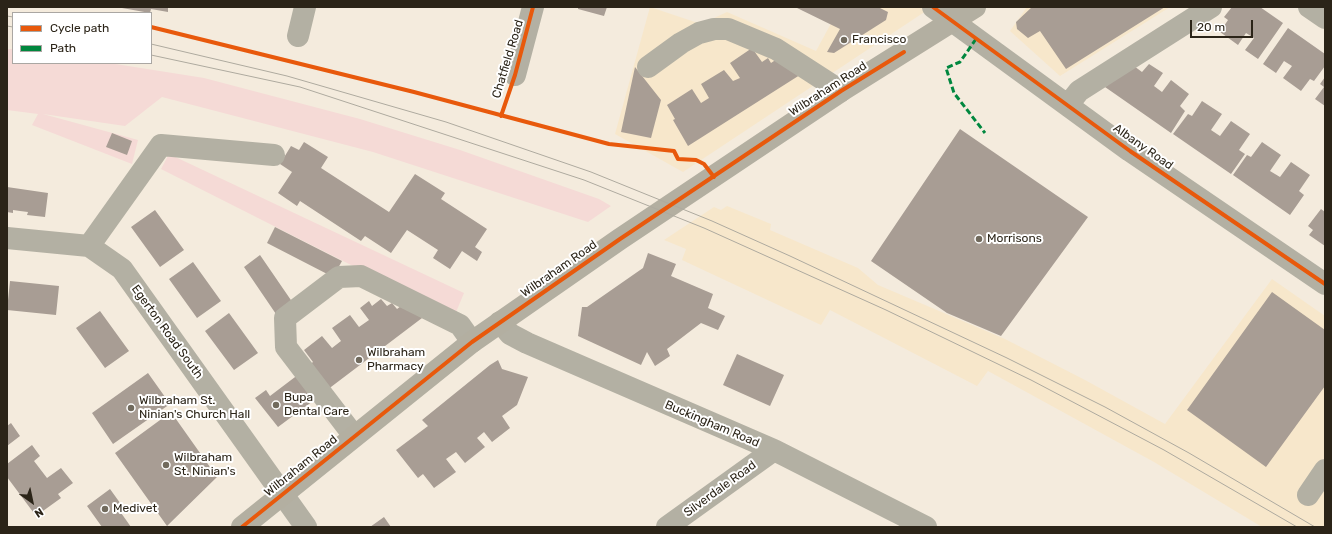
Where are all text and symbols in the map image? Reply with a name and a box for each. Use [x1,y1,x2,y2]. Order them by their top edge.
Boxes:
legend [12,12,152,64]
scale bar [1192,12,1255,38]
street label: Chatfield Road [489,18,527,100]
text: 20 m [1197,20,1225,34]
text: Cycle path [50,21,109,35]
place label: Francisco [852,33,906,47]
marker: Francisco [839,35,849,45]
text: Path [50,41,76,55]
street label: Wilbraham Road [786,59,870,119]
street label: Albany Road [1110,121,1176,173]
place label: Morrisons [987,232,1042,246]
marker: Morrisons [974,234,984,244]
street label: Wilbraham Road [518,237,600,301]
street label: Egerton Road South [128,282,206,382]
place label: Wilbraham Pharmacy [367,346,425,374]
marker: Wilbraham Pharmacy [354,355,364,365]
place label: Bupa Dental Care [284,391,349,419]
place label: Wilbraham St. Ninian's Church Hall [139,394,250,422]
street label: Buckingham Road [663,398,761,450]
marker: Bupa Dental Care [271,400,281,410]
marker: Wilbraham St. Ninian's Church Hall [126,403,136,413]
street label: Wilbraham Road [262,432,340,500]
place label: Wilbraham St. Ninian's [174,451,236,479]
street label: Silverdale Road [681,458,759,520]
marker: Wilbraham St. Ninian's [161,460,171,470]
north arrow [12,482,52,522]
place label: Medivet [113,502,157,516]
marker: Medivet [100,504,110,514]
text: N [32,505,46,520]

